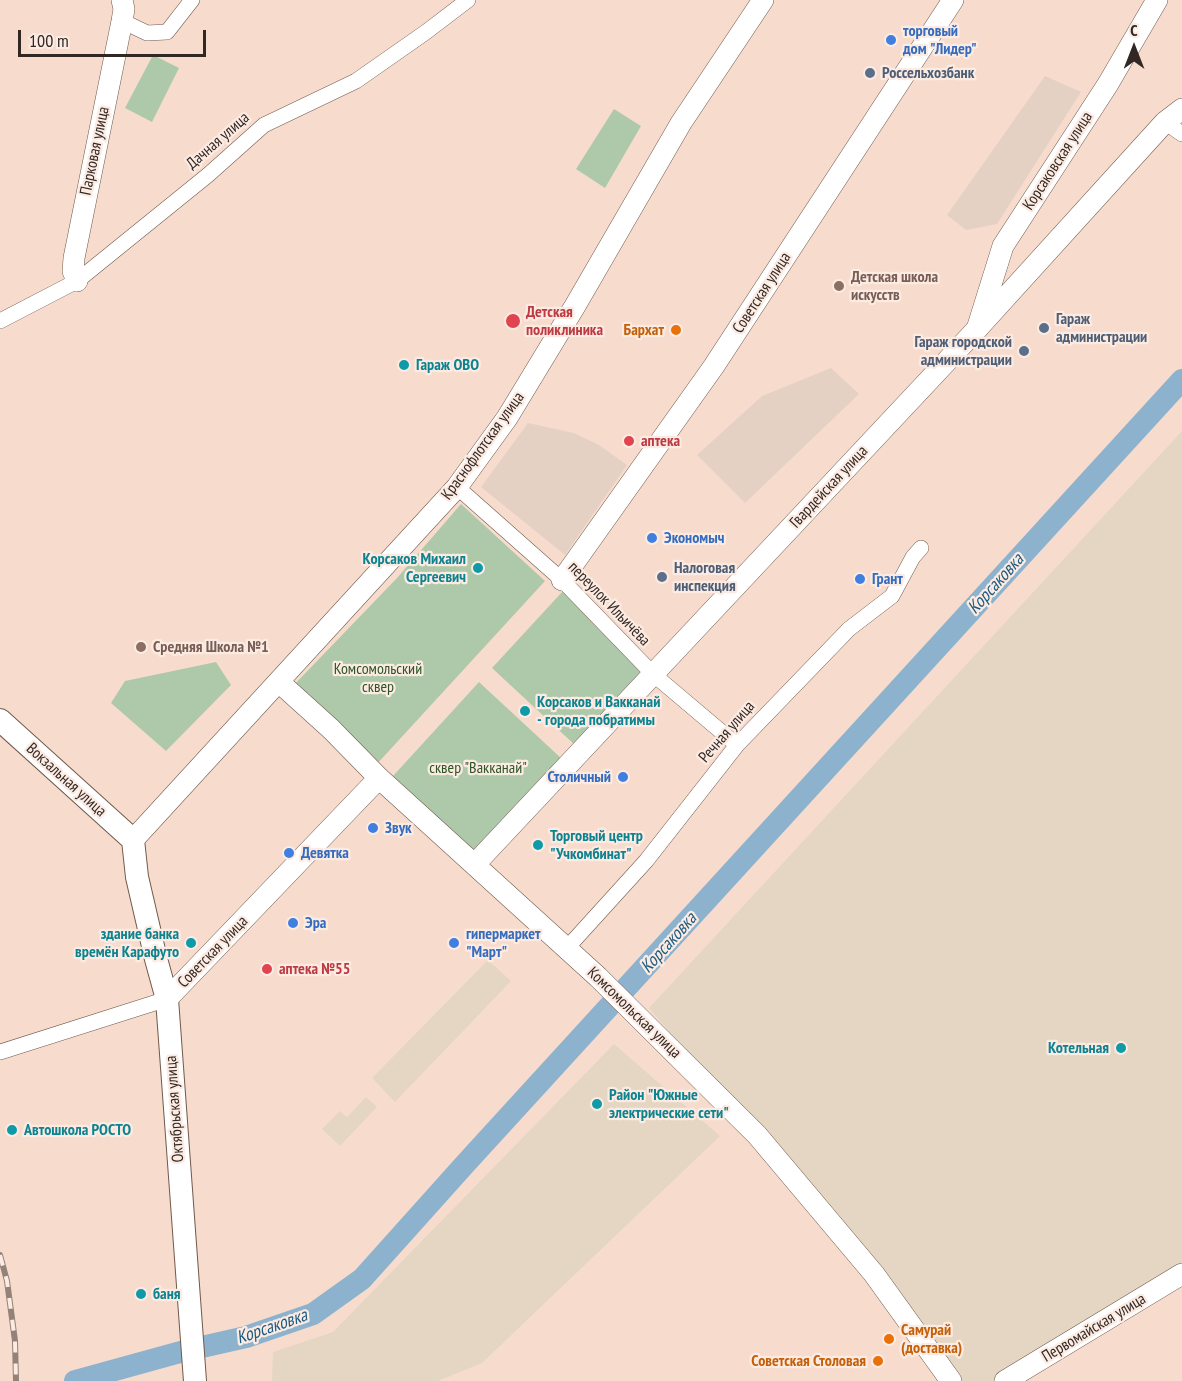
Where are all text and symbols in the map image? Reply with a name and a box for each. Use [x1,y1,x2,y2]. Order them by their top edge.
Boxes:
scale bar [21,18,208,56]
north arrow [1104,18,1164,78]
text: С [1130,20,1138,40]
place label: торговый дом "Лидер" [903,21,977,59]
text: 100 m [29,29,69,52]
marker: торговый дом "Лидер" [884,33,898,47]
place label: Россельхозбанк [882,63,974,83]
marker: Россельхозбанк [863,66,877,80]
street label: Парковая улица [76,105,114,197]
street label: Дачная улица [183,108,253,174]
street label: Корсаковская улица [1019,108,1097,214]
street label: Советская улица [729,249,795,337]
place label: Детская школа искусств [851,267,938,305]
marker: Детская школа искусств [832,279,846,293]
place label: Детская поликлиника [526,302,603,340]
place label: Гараж администрации [1056,309,1147,347]
marker: Детская поликлиника [504,312,522,330]
place label: Бархат [624,320,664,340]
marker: Гараж администрации [1037,321,1051,335]
marker: Бархат [669,323,683,337]
place label: Гараж городской администрации [914,332,1012,370]
marker: Гараж городской администрации [1017,344,1031,358]
place label: Гараж ОВО [416,355,479,375]
marker: Гараж ОВО [397,358,411,372]
street label: Краснофлотская улица [437,388,529,504]
place label: аптека [641,431,680,451]
marker: аптека [622,434,636,448]
street label: Гвардейская улица [786,442,872,532]
place label: Экономыч [664,528,724,548]
marker: Экономыч [645,531,659,545]
place label: Корсаков Михаил Сергеевич [363,549,466,587]
water label: Корсаковка [963,550,1029,618]
street label: переулок Ильичёва [564,558,654,650]
place label: Налоговая инспекция [674,558,736,596]
marker: Корсаков Михаил Сергеевич [471,561,485,575]
place label: Грант [872,569,903,589]
marker: Налоговая инспекция [655,570,669,584]
marker: Грант [853,572,867,586]
place label: Средняя Школа №1 [153,637,269,657]
marker: Средняя Школа №1 [134,640,148,654]
park label: Комсомольский сквер [334,659,422,697]
place label: Корсаков и Вакканай - города побратимы [537,692,660,730]
street label: Речная улица [695,697,759,767]
marker: Корсаков и Вакканай - города побратимы [518,704,532,718]
street label: Вокзальная улица [22,739,110,821]
park label: сквер "Вакканай" [429,758,527,778]
place label: Столичный [547,767,611,787]
marker: Столичный [616,770,630,784]
place label: Звук [385,818,412,838]
marker: Звук [366,821,380,835]
place label: Торговый центр "Учкомбинат" [550,826,643,864]
marker: Торговый центр "Учкомбинат" [531,838,545,852]
place label: Девятка [301,843,349,863]
marker: Девятка [282,846,296,860]
water label: Корсаковка [636,909,702,977]
street label: Советская улица [174,912,252,992]
place label: Эра [305,913,326,933]
marker: Эра [286,916,300,930]
place label: здание банка времён Карафуто [75,924,179,962]
place label: гипермаркет "Март" [466,924,541,962]
marker: здание банка времён Карафуто [184,936,198,950]
marker: гипермаркет "Март" [447,936,461,950]
place label: аптека №55 [279,959,350,979]
marker: аптека №55 [260,962,274,976]
street label: Комсомольская улица [583,963,685,1063]
place label: Котельная [1048,1038,1109,1058]
marker: Котельная [1114,1041,1128,1055]
street label: Октябрьская улица [162,1055,188,1163]
place label: Район "Южные электрические сети" [609,1085,729,1123]
marker: Район "Южные электрические сети" [590,1097,604,1111]
place label: Автошкола РОСТО [24,1120,131,1140]
marker: Автошкола РОСТО [5,1123,19,1137]
place label: баня [153,1284,181,1304]
marker: баня [134,1287,148,1301]
street label: Первомайская улица [1039,1289,1149,1367]
water label: Корсаковка [234,1305,310,1349]
place label: Самурай (доставка) [901,1320,962,1358]
marker: Самурай (доставка) [882,1332,896,1346]
place label: Советская Столовая [751,1351,866,1371]
marker: Советская Столовая [871,1354,885,1368]

